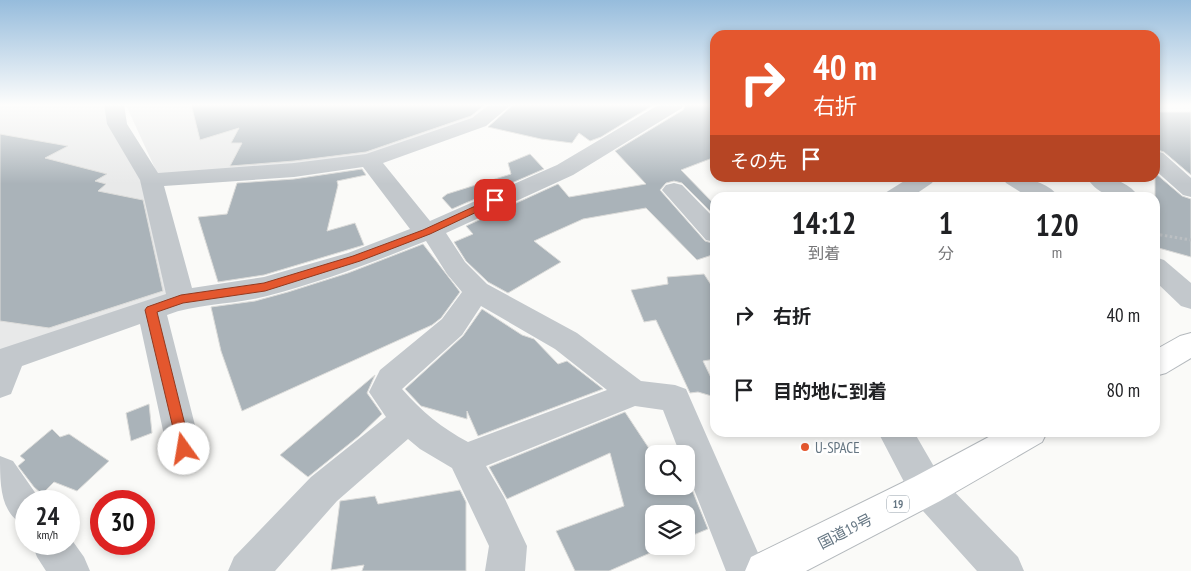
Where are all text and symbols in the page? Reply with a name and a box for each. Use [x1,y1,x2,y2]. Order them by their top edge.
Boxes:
text: 40 m [813,44,877,90]
icon: right [730,50,795,115]
text: 右折 [813,92,857,120]
icon: arrive [797,145,825,173]
text: その先 [730,149,787,173]
pin [474,179,516,221]
icon: arrive [481,186,509,214]
text: 14:12 [792,203,856,242]
text: 1 [939,203,953,242]
text: 120 [1035,205,1078,244]
text: m [1052,242,1062,262]
text: 到着 [808,243,840,263]
text: 分 [938,243,954,263]
icon: right [730,301,758,329]
text: 40 m [1107,303,1140,327]
text: 右折 [773,304,811,328]
icon: arrive [730,376,758,404]
text: 80 m [1107,378,1140,402]
text: 目的地に到着 [773,379,887,403]
position arrow [157,422,209,474]
place label: U-SPACE [815,438,860,457]
marker: U-SPACE [799,441,811,453]
map controls [645,445,695,555]
button: search [645,445,695,495]
speed limit sign: 30 [90,490,155,555]
road number: 19 [887,496,909,512]
text: 24 [36,500,59,532]
button: layers [645,505,695,555]
street label: 国道19号 [815,509,875,553]
text: km/h [37,527,58,542]

